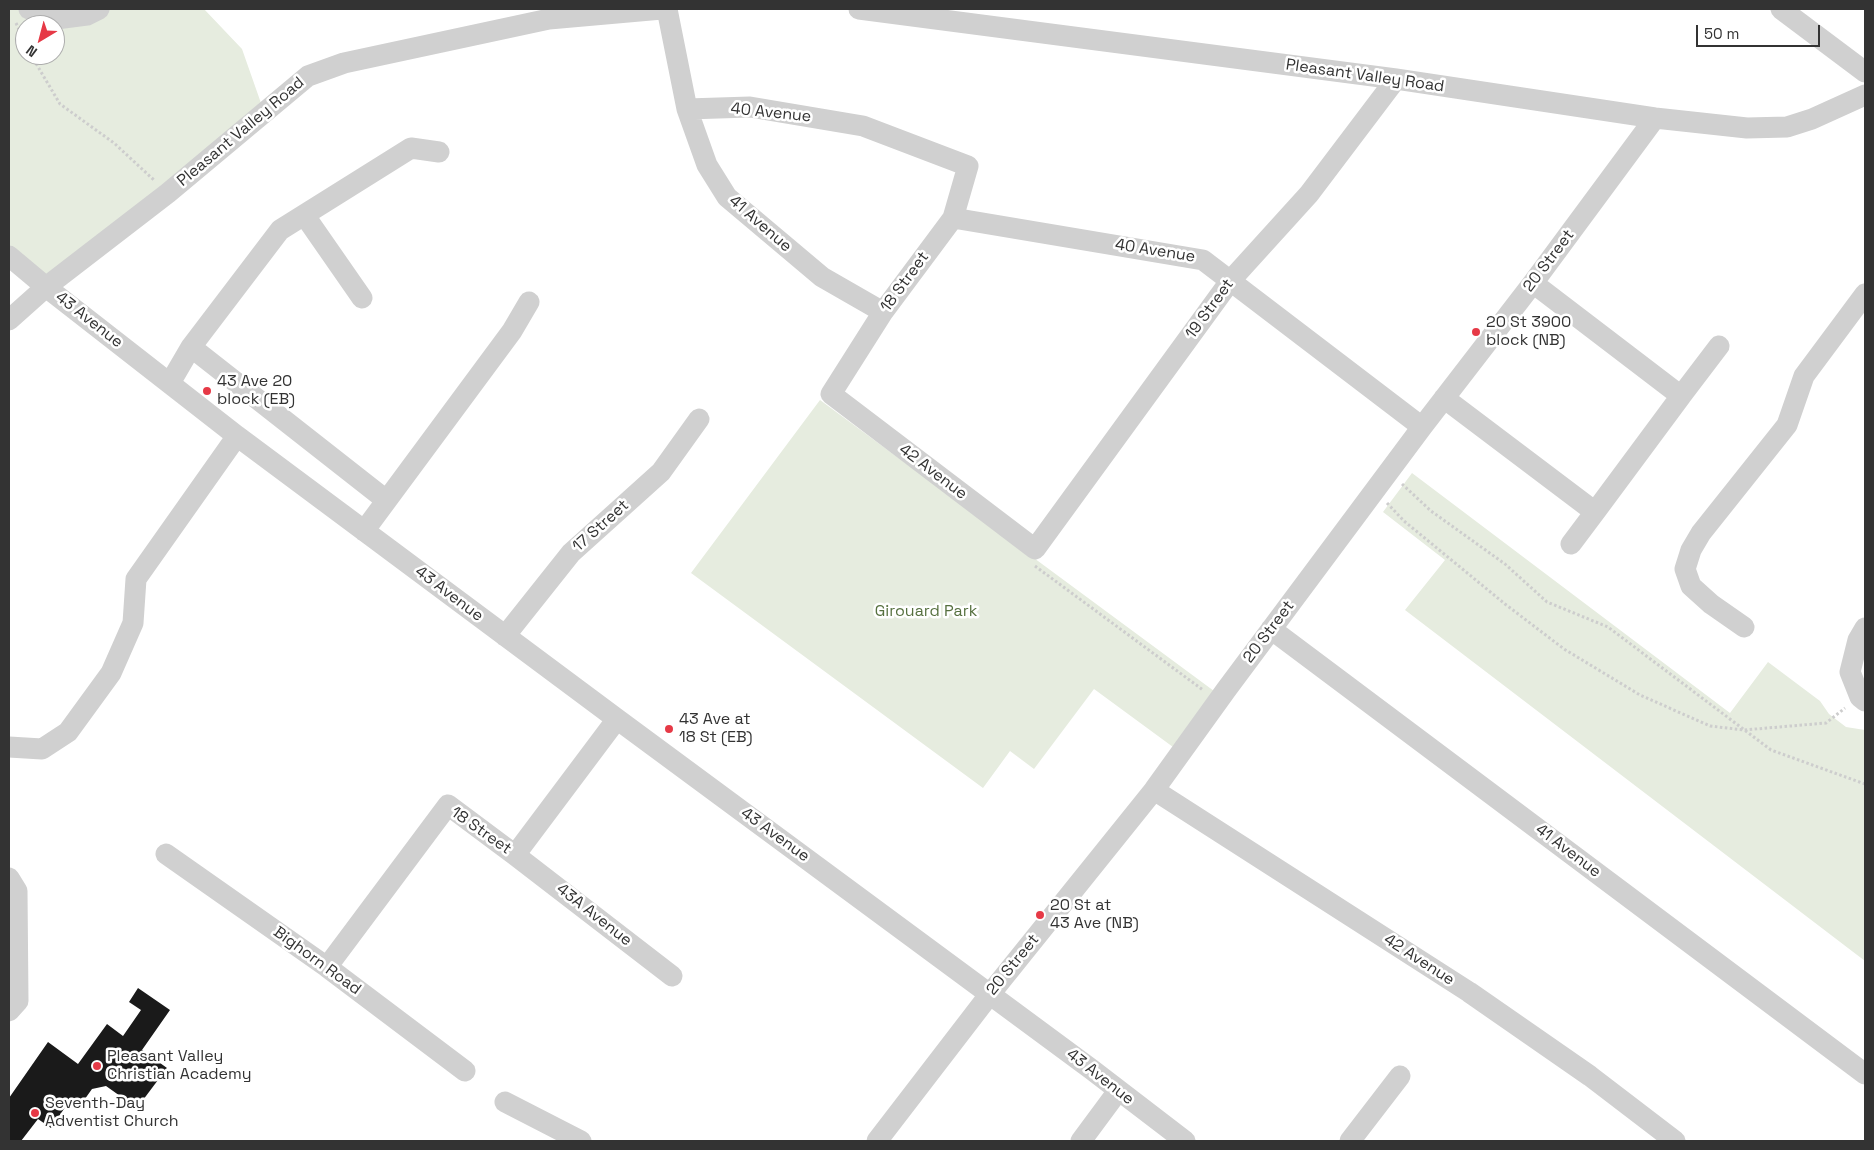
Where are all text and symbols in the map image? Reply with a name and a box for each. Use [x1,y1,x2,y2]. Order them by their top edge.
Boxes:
north arrow [15,15,65,65]
scale bar [1699,15,1823,47]
text: 50 m [1704,24,1739,43]
text: N [22,41,41,61]
street label: Pleasant Valley Road [1285,55,1445,97]
street label: Pleasant Valley Road [174,73,308,191]
street label: 40 Avenue [730,99,812,127]
street label: 41 Avenue [725,192,795,256]
street label: 20 Street [1519,226,1579,296]
street label: 40 Avenue [1114,235,1196,267]
street label: 18 Street [877,248,933,316]
street label: 19 Street [1182,275,1238,343]
street label: 43 Avenue [51,288,127,352]
place label: 20 St 3900 block (NB) [1486,313,1571,351]
marker: 20 St 3900 block (NB) [1470,326,1482,338]
place label: 43 Ave 20 block (EB) [217,372,295,410]
marker: 43 Ave 20 block (EB) [201,385,213,397]
street label: 42 Avenue [895,440,971,504]
street label: 17 Street [569,496,633,556]
street label: 43 Avenue [411,562,487,626]
street label: 20 Street [1239,597,1299,667]
park label: Girouard Park [875,602,977,622]
place label: 43 Ave at 18 St (EB) [679,710,753,748]
marker: 43 Ave at 18 St (EB) [663,723,675,735]
street label: 18 Street [447,803,515,859]
street label: 43 Avenue [737,804,813,866]
street label: 41 Avenue [1532,820,1604,882]
street label: 43A Avenue [552,880,636,950]
place label: 20 St at 43 Ave (NB) [1050,896,1139,934]
marker: 20 St at 43 Ave (NB) [1034,909,1046,921]
street label: Bighorn Road [269,923,365,999]
street label: 42 Avenue [1380,930,1458,990]
street label: 20 Street [983,931,1043,999]
street label: 43 Avenue [1062,1045,1138,1109]
place label: Pleasant Valley Christian Academy [107,1047,252,1085]
marker: Pleasant Valley Christian Academy [91,1060,103,1072]
place label: Seventh-Day Adventist Church [45,1094,179,1132]
marker: Seventh-Day Adventist Church [29,1107,41,1119]

